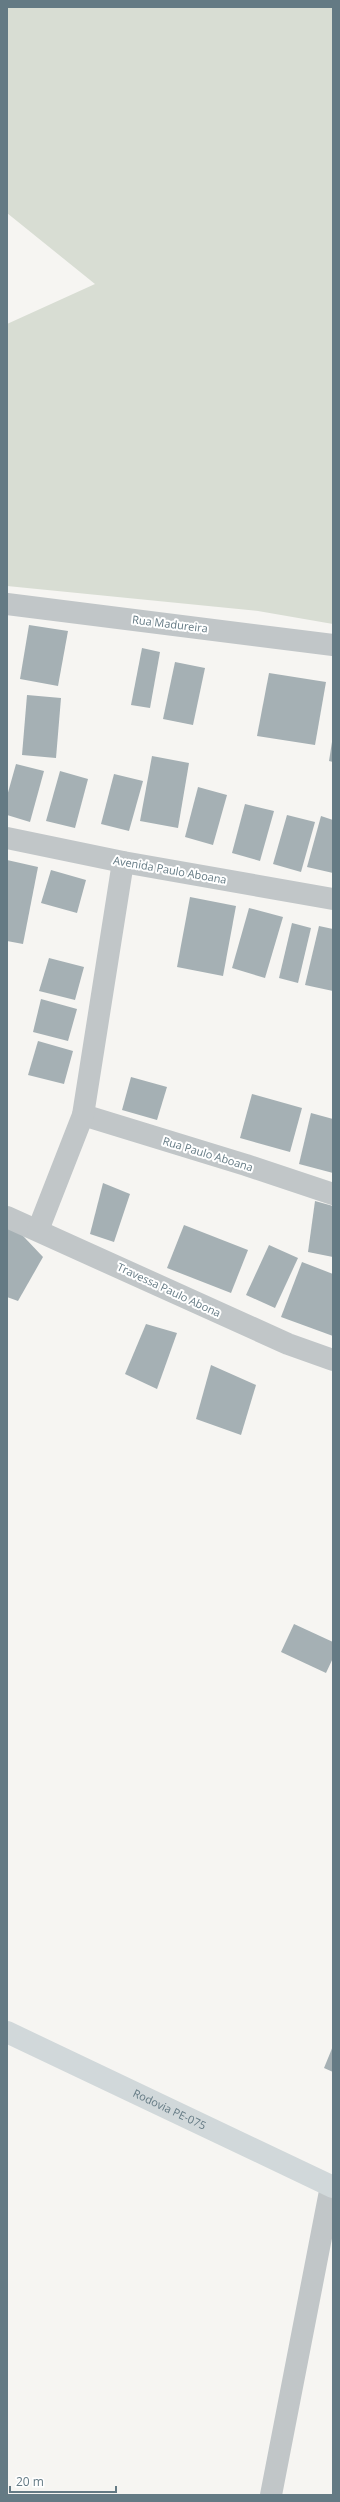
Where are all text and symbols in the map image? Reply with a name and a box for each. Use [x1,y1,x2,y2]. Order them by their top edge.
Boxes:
street label: Rua Madureira [131,611,209,636]
street label: Avenida Paulo Aboana [112,852,228,887]
street label: Rua Paulo Aboana [161,1133,255,1174]
street label: Travessa Paulo Abona [115,1259,223,1320]
street label: Rodovia PE-075 [131,2085,209,2133]
scale bar [10,2468,116,2494]
text: 20 m [16,2473,44,2490]

